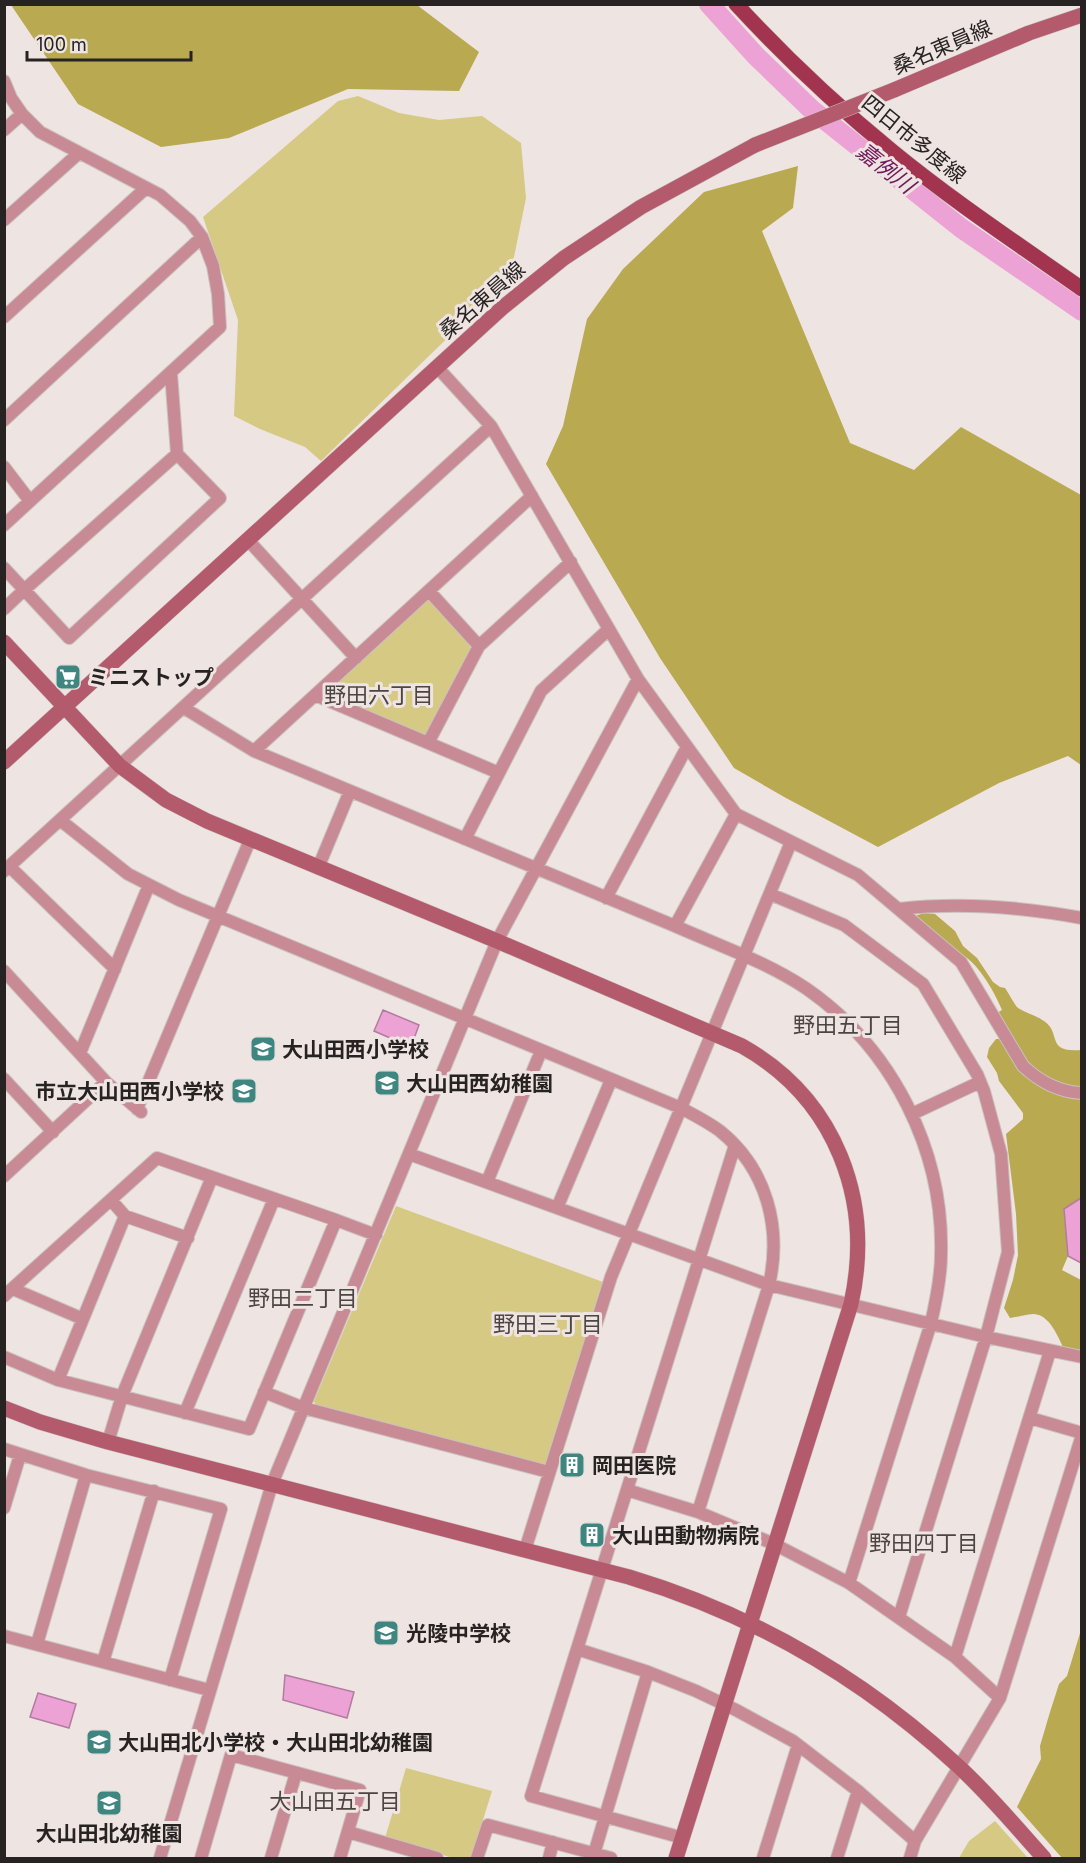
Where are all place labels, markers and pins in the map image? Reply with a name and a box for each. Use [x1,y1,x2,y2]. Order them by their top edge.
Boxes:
supermarket icon: ミニストップ [53,662,83,692]
place label: ミニストップ [88,665,214,690]
school or university icon: 大山田西小学校 [248,1034,278,1064]
place label: 大山田西小学校 [282,1037,429,1062]
school or university icon: 大山田西幼稚園 [372,1068,402,1098]
place label: 大山田西幼稚園 [406,1071,553,1096]
school or university icon: 市立大山田西小学校 [229,1076,259,1106]
place label: 市立大山田西小学校 [35,1079,224,1104]
building icon: 岡田医院 [557,1450,587,1480]
place label: 岡田医院 [592,1453,676,1478]
building icon: 大山田動物病院 [577,1520,607,1550]
place label: 大山田動物病院 [612,1523,759,1548]
school or university icon: 光陵中学校 [371,1618,401,1648]
place label: 光陵中学校 [406,1621,511,1646]
school or university icon: 大山田北小学校・大山田北幼稚園 [84,1727,114,1757]
place label: 大山田北小学校・大山田北幼稚園 [118,1730,433,1755]
school or university icon: 大山田北幼稚園 [94,1788,124,1818]
place label: 大山田北幼稚園 [36,1821,183,1846]

